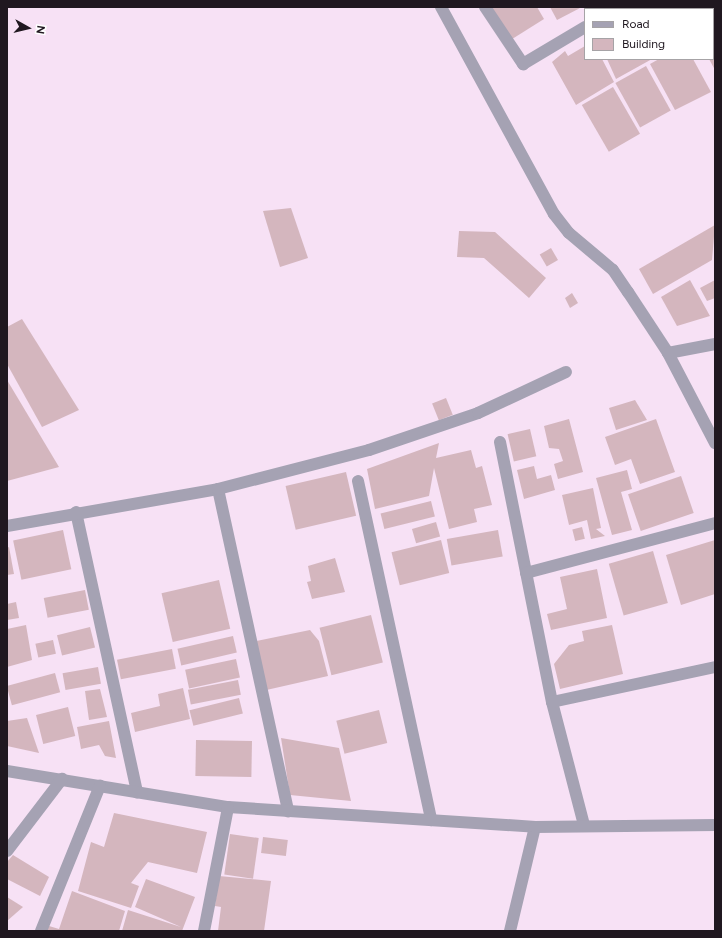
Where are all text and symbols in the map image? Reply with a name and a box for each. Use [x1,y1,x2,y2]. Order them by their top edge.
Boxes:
north arrow [8,8,48,48]
legend [584,8,714,60]
text: Road [622,17,650,31]
text: N [33,25,47,35]
text: Building [622,37,665,51]

